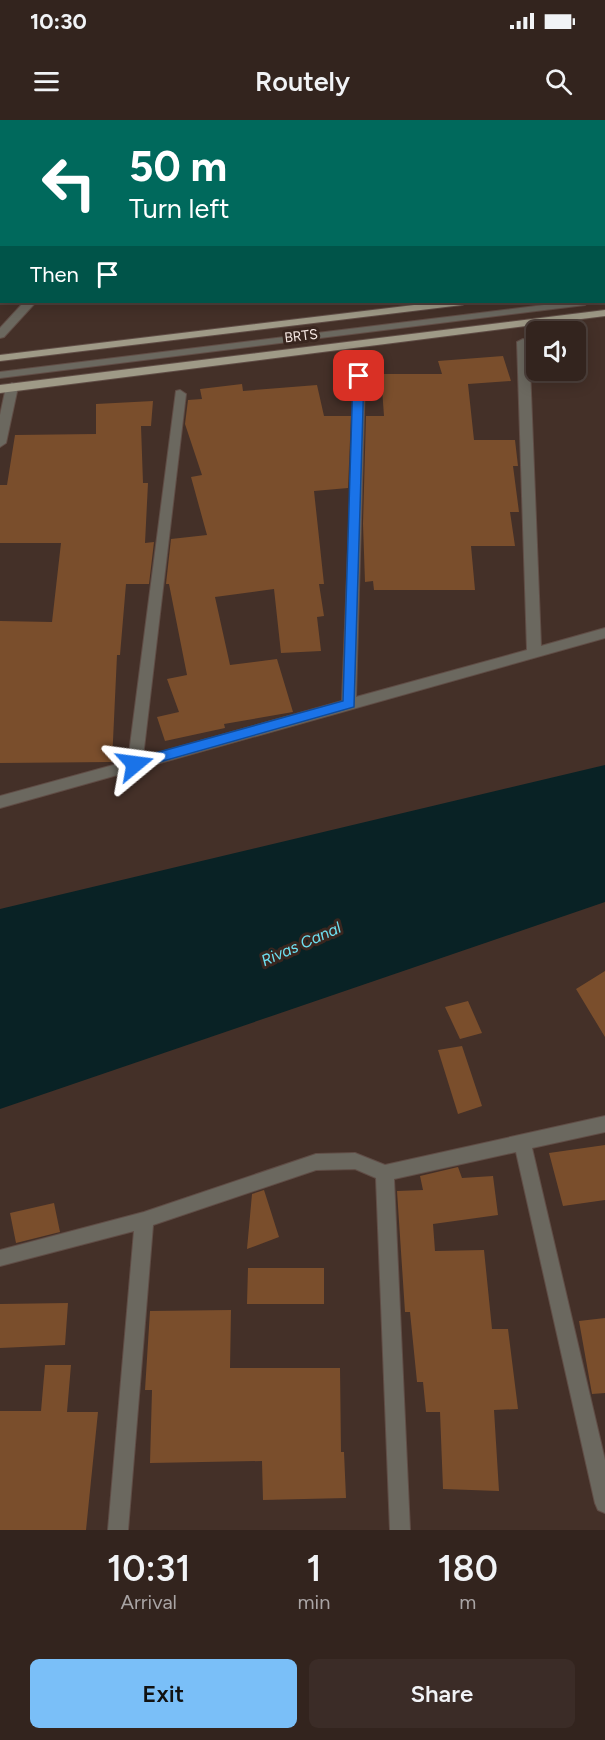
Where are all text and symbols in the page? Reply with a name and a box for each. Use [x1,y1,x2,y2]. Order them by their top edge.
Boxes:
text: 10:30 [30,8,87,35]
icon: menu [30,65,63,98]
text: Routely [255,65,350,98]
icon: search [542,65,575,98]
text: 50 m [129,141,227,192]
icon: left [30,144,108,222]
text: Turn left [129,192,229,225]
icon: arrive [91,258,124,291]
text: Then [30,261,79,288]
map controls [526,321,586,381]
button: sound [526,321,586,381]
street label: BRTS [283,326,319,346]
pin [333,350,384,401]
icon: arrive [342,359,375,392]
position arrow [103,732,167,796]
water label: Rivas Canal [258,918,344,970]
text: 10:31 [107,1547,190,1590]
text: 1 [306,1547,322,1590]
text: 180 [438,1547,498,1590]
text: Arrival [121,1590,177,1614]
text: min [298,1590,330,1614]
text: m [459,1590,476,1614]
button: Exit [30,1659,297,1728]
button: Share [309,1659,575,1728]

